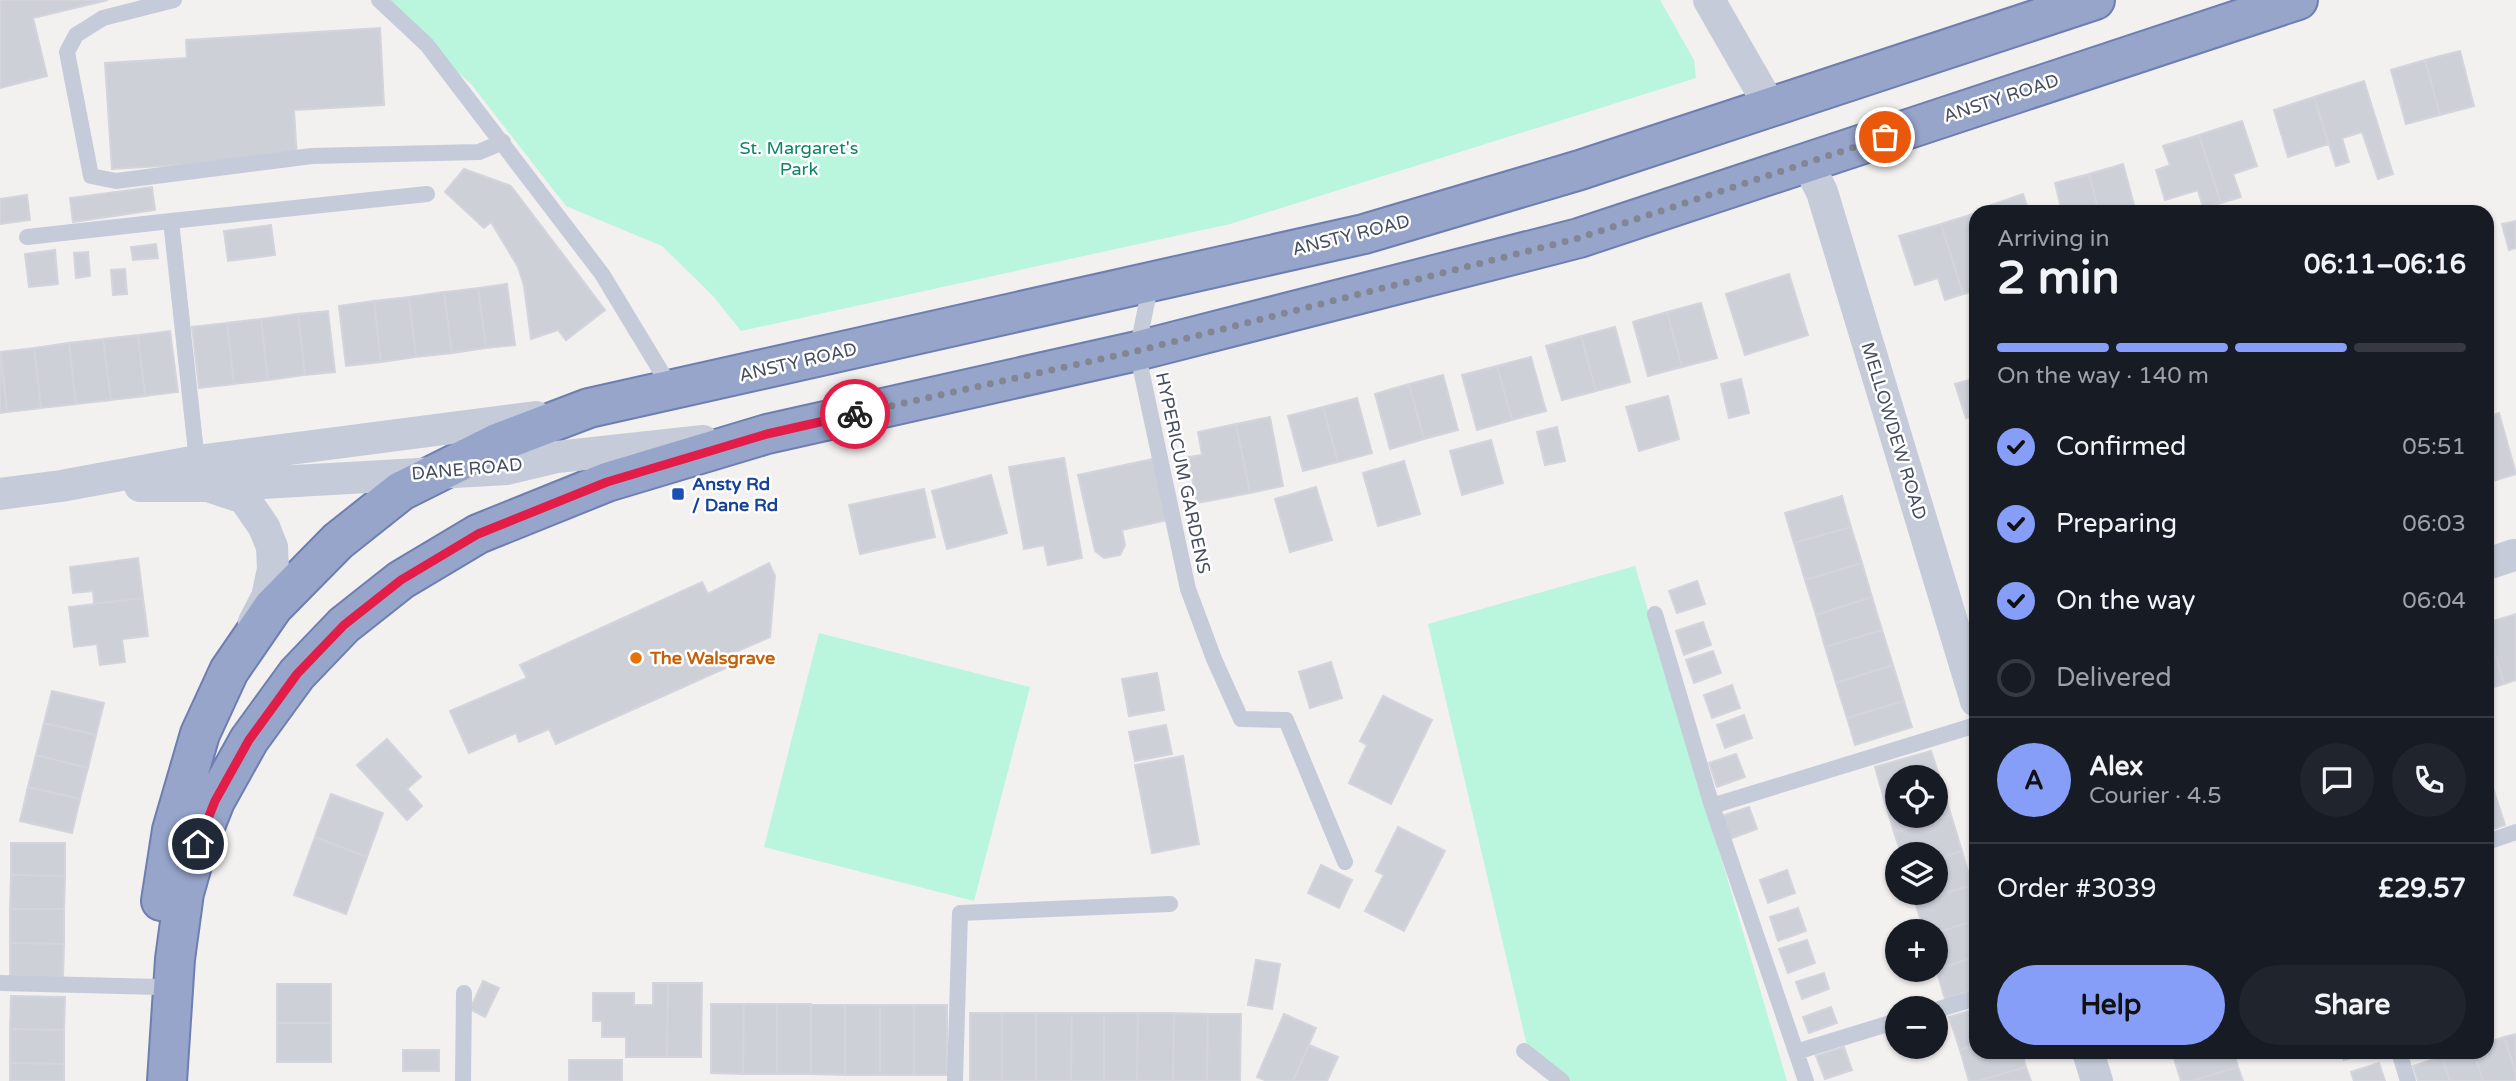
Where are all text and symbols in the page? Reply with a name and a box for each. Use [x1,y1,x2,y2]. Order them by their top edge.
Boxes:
street label: ANSTY ROAD [1940,69,2062,127]
pin [1855,107,1915,167]
icon: bag [1866,118,1904,156]
park label: St. Margaret's Park [740,137,858,180]
street label: ANSTY ROAD [1290,210,1412,260]
text: Arriving in [1997,225,2110,253]
text: 06:11–06:16 [2304,249,2466,280]
text: 2 min [1997,251,2120,306]
street label: ANSTY ROAD [737,338,859,386]
street label: MELLOWDEW ROAD [1857,340,1931,522]
text: On the way · 140 m [1997,362,2209,390]
street label: HYPERICUM GARDENS [1151,370,1215,576]
courier [820,379,890,449]
icon: bike [836,395,874,433]
icon: check [1997,428,2035,466]
text: Confirmed [2056,431,2186,462]
text: 05:51 [2402,433,2466,461]
street label: DANE ROAD [411,453,523,485]
place label: Ansty Rd / Dane Rd [692,473,778,516]
marker: Ansty Rd / Dane Rd [670,486,686,502]
icon: check [1997,505,2035,543]
text: Preparing [2056,508,2177,539]
text: 06:03 [2402,510,2466,538]
icon: check [1997,582,2035,620]
text: On the way [2056,585,2196,616]
text: 06:04 [2402,587,2466,615]
place label: The Walsgrave [649,647,775,669]
marker: The Walsgrave [628,650,644,666]
text: Delivered [2056,662,2172,693]
button: chat [2300,743,2374,817]
button: phone [2392,743,2466,817]
text: Alex [2089,751,2143,782]
map controls [1885,765,1948,1059]
button: locate [1885,765,1948,828]
text: A [2024,765,2044,796]
text: Courier · 4.5 [2089,782,2222,810]
pin [168,814,228,874]
icon: home [179,825,217,863]
button: layers [1885,842,1948,905]
text: Order #3039 [1997,873,2157,904]
text: £29.57 [2378,873,2466,904]
button: + [1885,919,1948,982]
button: Help [1997,965,2225,1045]
button: Share [2239,965,2466,1045]
button: − [1885,996,1948,1059]

